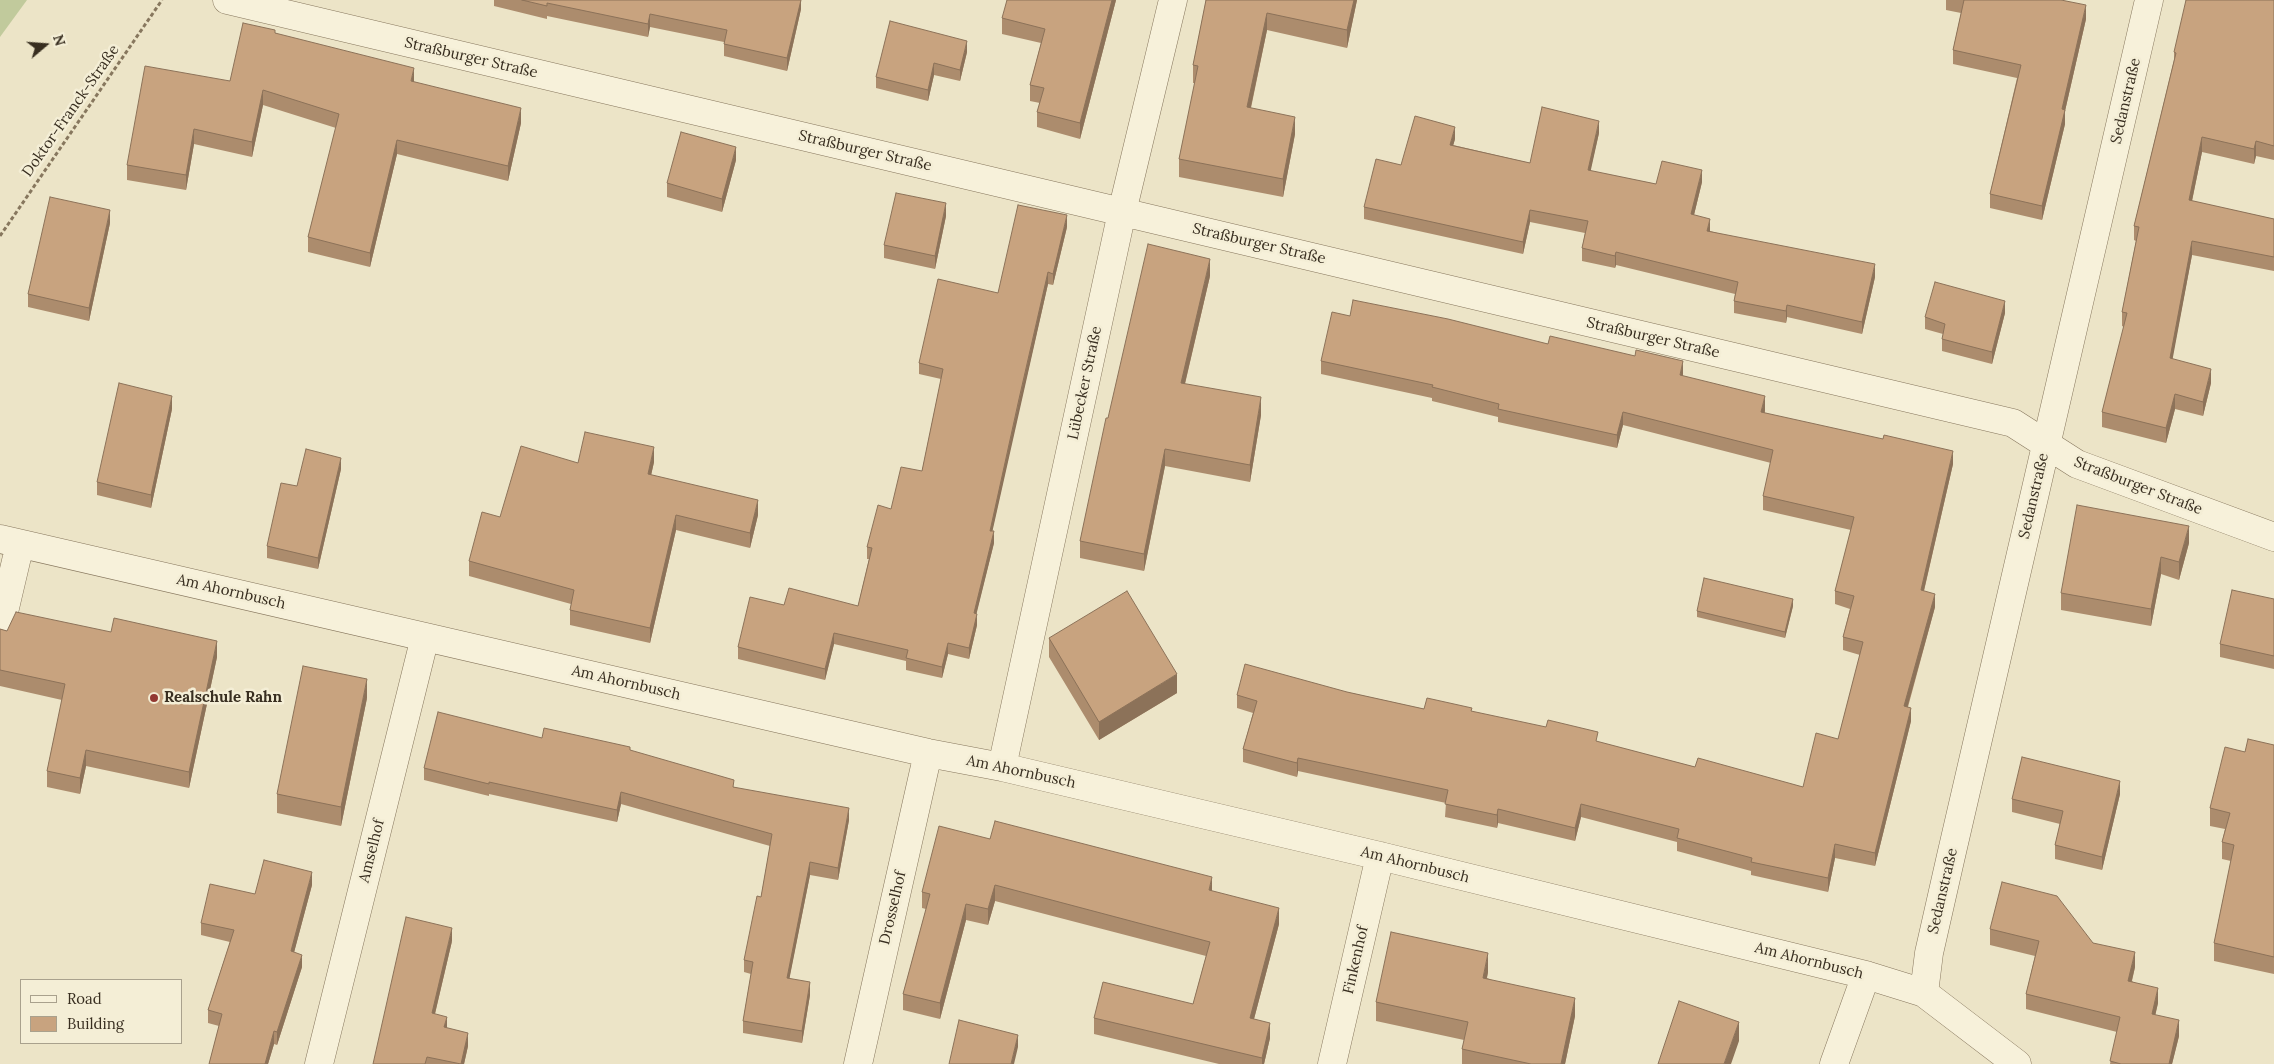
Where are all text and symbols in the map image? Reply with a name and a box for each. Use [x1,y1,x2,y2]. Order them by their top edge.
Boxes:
north arrow [20,20,70,70]
text: N [49,32,69,48]
street label: Straßburger Straße [403,34,539,82]
street label: Doktor-Franck-Straße [19,42,123,180]
street label: Sedanstraße [2107,56,2145,146]
street label: Straßburger Straße [797,127,933,175]
street label: Straßburger Straße [1191,220,1327,268]
street label: Straßburger Straße [1585,314,1721,362]
street label: Lübecker Straße [1064,325,1106,441]
street label: Sedanstraße [2015,451,2053,541]
street label: Straßburger Straße [2071,453,2205,519]
street label: Am Ahornbusch [175,571,287,613]
street label: Am Ahornbusch [570,662,682,704]
place label: Realschule Rahn [164,689,282,707]
marker: Realschule Rahn [148,692,160,704]
street label: Am Ahornbusch [965,752,1077,792]
street label: Amselhof [355,817,389,885]
street label: Am Ahornbusch [1359,843,1471,887]
street label: Sedanstraße [1924,846,1962,936]
street label: Drosselhof [876,869,910,947]
street label: Finkenhof [1339,924,1373,996]
street label: Am Ahornbusch [1753,939,1865,983]
legend [20,979,182,1044]
text: Road [67,989,102,1008]
text: Building [67,1014,124,1033]

